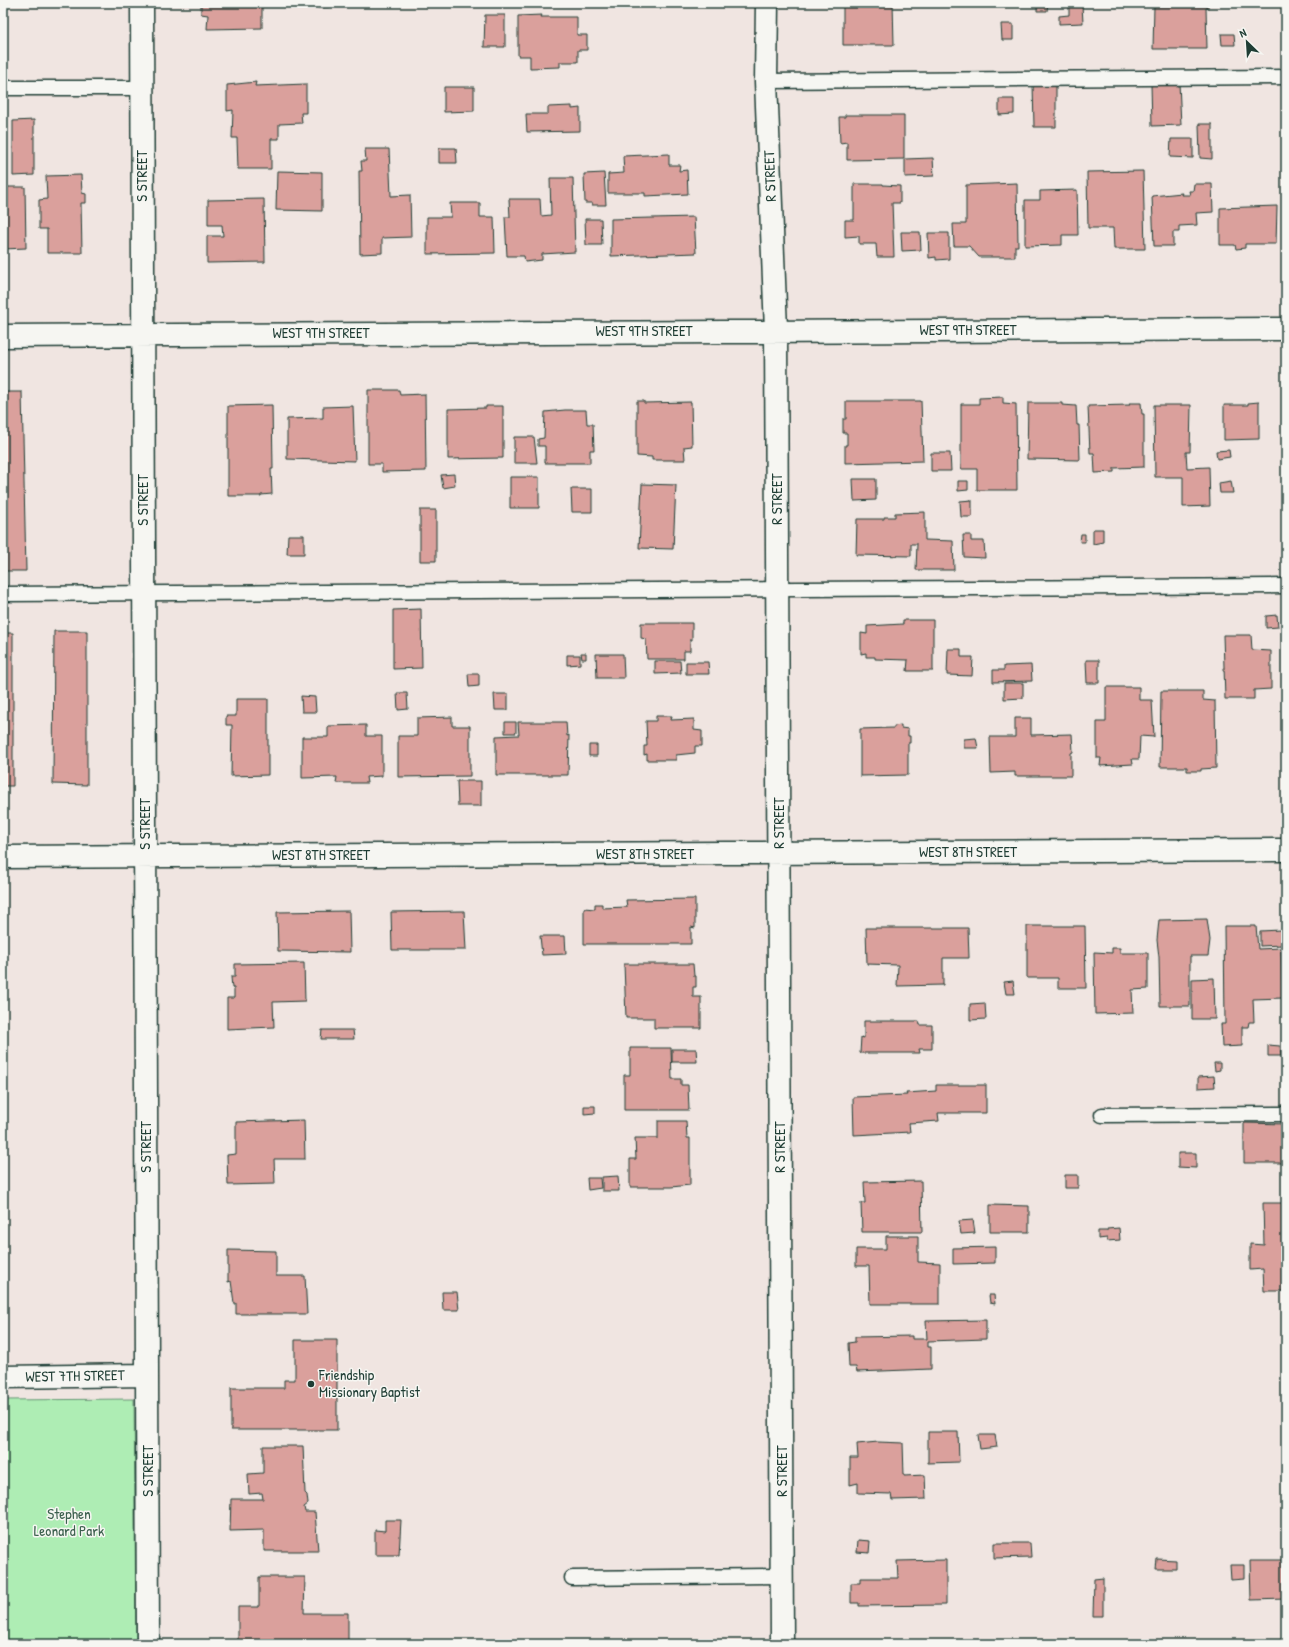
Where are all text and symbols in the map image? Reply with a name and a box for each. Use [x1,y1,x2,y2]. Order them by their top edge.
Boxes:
north arrow [1227,22,1267,62]
text: N [1237,25,1249,41]
street label: S STREET [131,149,152,202]
street label: R STREET [758,149,781,202]
street label: WEST 9TH STREET [919,319,1018,340]
street label: WEST 9TH STREET [595,320,694,341]
street label: WEST 9TH STREET [272,322,371,343]
street label: R STREET [766,472,787,525]
street label: S STREET [132,473,153,526]
street label: R STREET [768,796,789,849]
street label: S STREET [134,797,155,850]
street label: WEST 8TH STREET [919,841,1018,862]
street label: WEST 8TH STREET [596,843,695,864]
street label: WEST 8TH STREET [272,844,371,865]
street label: S STREET [135,1120,156,1173]
street label: R STREET [769,1120,790,1173]
street label: WEST 7TH STREET [25,1364,126,1387]
place label: Friendship Missionary Baptist [318,1364,421,1402]
marker: Friendship Missionary Baptist [306,1379,316,1389]
street label: S STREET [137,1444,158,1497]
street label: R STREET [771,1444,792,1497]
park label: Stephen Leonard Park [34,1503,104,1541]

